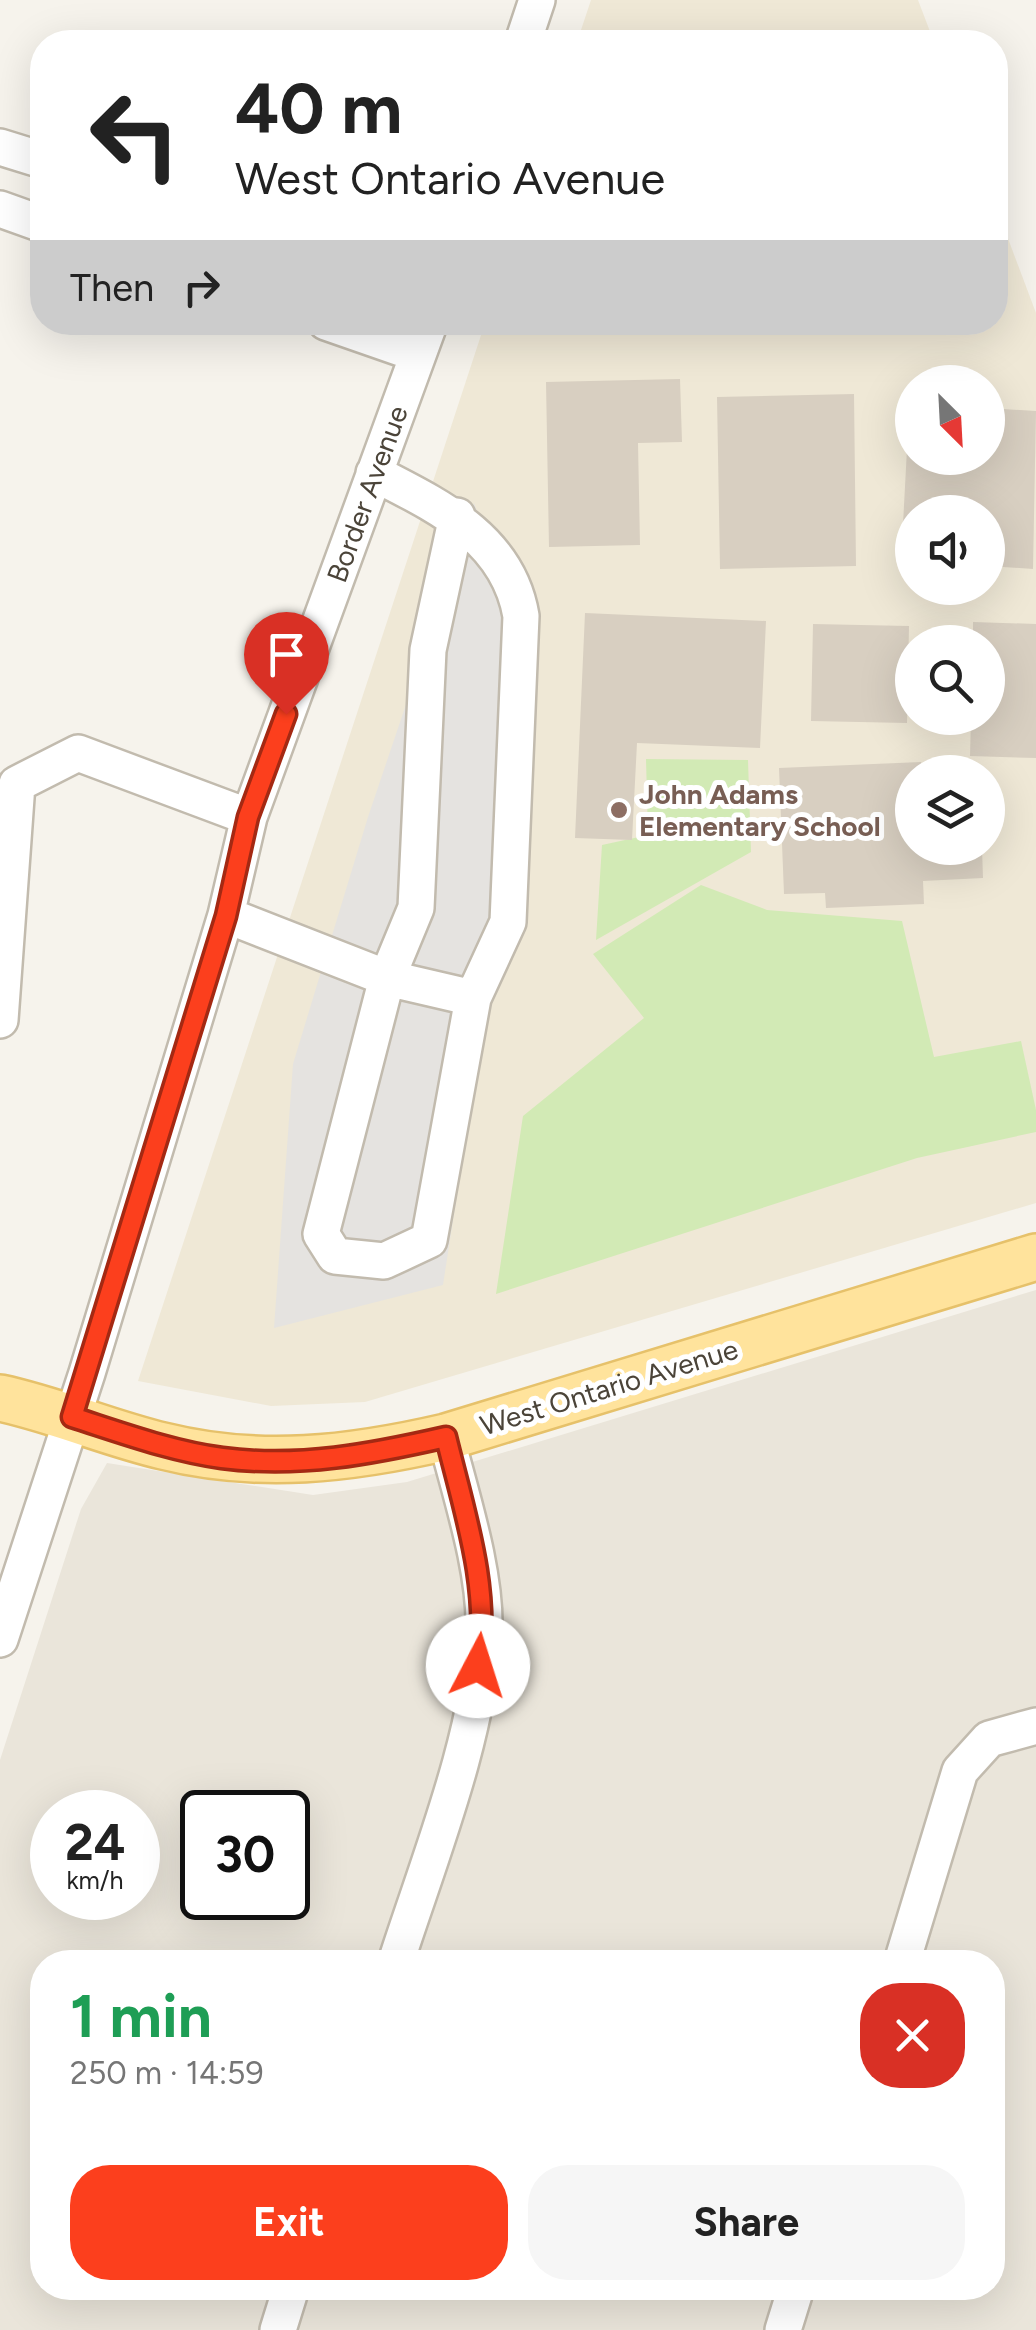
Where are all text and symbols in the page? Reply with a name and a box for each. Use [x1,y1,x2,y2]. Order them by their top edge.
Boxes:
text: 40 m [235,66,402,151]
icon: left [70,70,200,200]
text: West Ontario Avenue [235,151,665,205]
icon: right [174,260,229,315]
text: Then [70,265,154,311]
north arrow [895,365,1005,475]
map controls [895,365,1005,865]
street label: Border Avenue [319,401,415,587]
button: sound [895,495,1005,605]
pin [244,612,329,715]
button: search [895,625,1005,735]
icon: arrive [259,627,314,682]
button: layers [895,755,1005,865]
place label: John Adams Elementary School [639,777,881,843]
marker: John Adams Elementary School [608,799,630,821]
street label: West Ontario Avenue [476,1332,742,1442]
position arrow [426,1614,530,1718]
speed limit sign: 30 [180,1790,310,1920]
text: 24 [65,1812,125,1873]
text: km/h [66,1865,124,1895]
text: 1 min [70,1980,212,2052]
button: close [860,1983,965,2088]
text: 250 m · 14:59 [70,2054,264,2092]
button: Exit [70,2165,508,2280]
button: Share [528,2165,965,2280]

